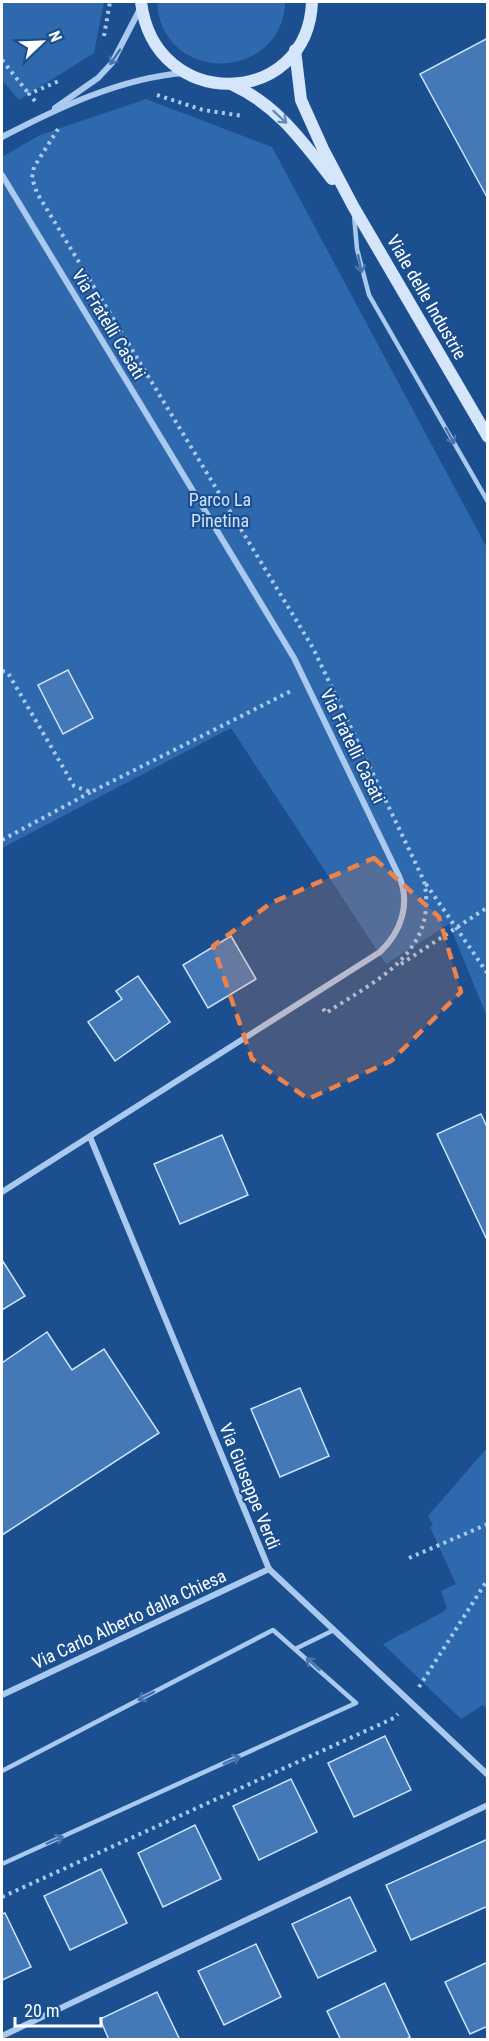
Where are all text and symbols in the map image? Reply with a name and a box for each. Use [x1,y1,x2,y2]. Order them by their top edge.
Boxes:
north arrow [12,12,72,72]
text: N [45,28,66,45]
one-way arrow [108,49,121,66]
one-way arrow [272,110,287,124]
street label: Viale delle Industrie [383,231,471,363]
one-way arrow [355,254,366,273]
street label: Via Fratelli Casati [68,265,150,383]
one-way arrow [444,427,456,444]
park label: Parco La Pinetina [189,489,251,531]
street label: Via Fratelli Casati [316,685,390,807]
street label: Via Giuseppe Verdi [215,1420,285,1552]
street label: Via Carlo Alberto dalla Chiesa [29,1565,229,1673]
one-way arrow [305,1657,320,1671]
one-way arrow [138,1691,156,1702]
one-way arrow [223,1753,241,1765]
one-way arrow [45,1834,63,1845]
scale bar [15,1990,100,2028]
text: 20 m [24,2000,59,2021]

